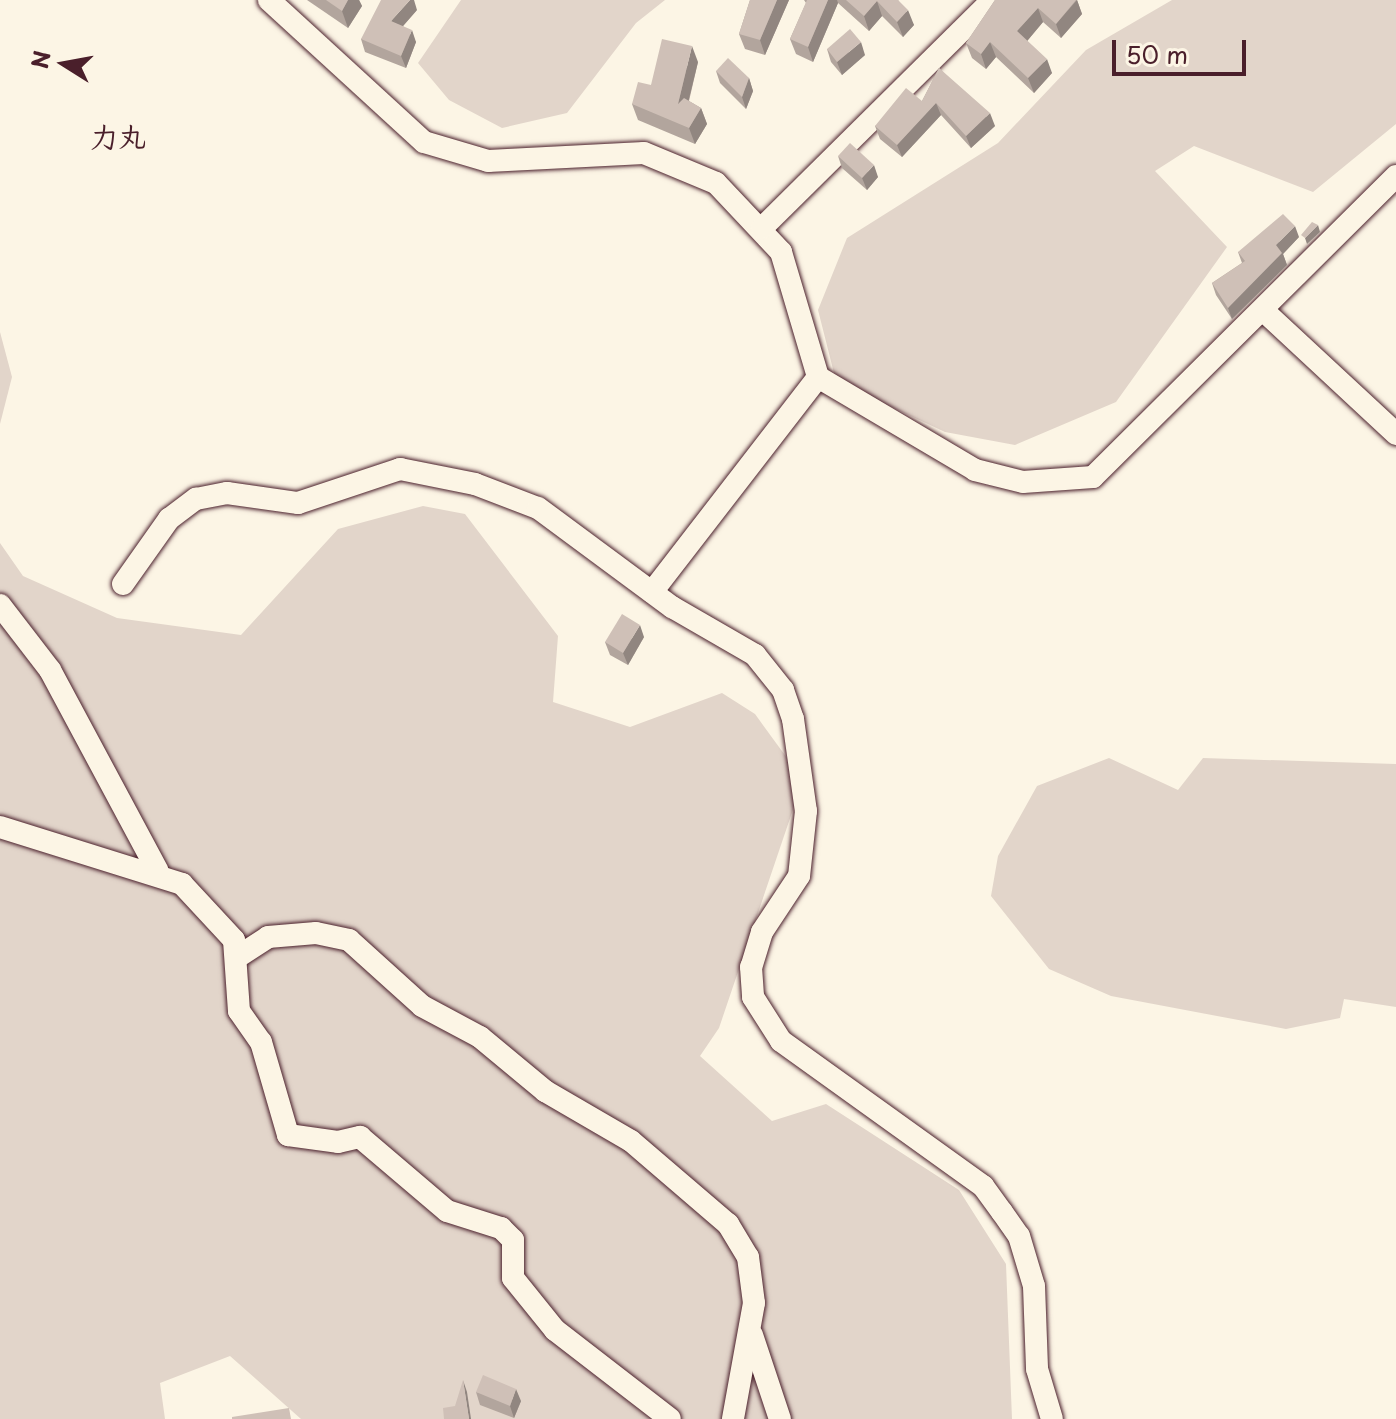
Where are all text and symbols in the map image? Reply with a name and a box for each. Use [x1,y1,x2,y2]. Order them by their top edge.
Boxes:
north arrow [24,24,104,104]
scale bar [1116,24,1250,74]
text: 50 m [1126,36,1188,72]
text: N [22,48,58,71]
district label: 力丸 [90,119,146,153]

